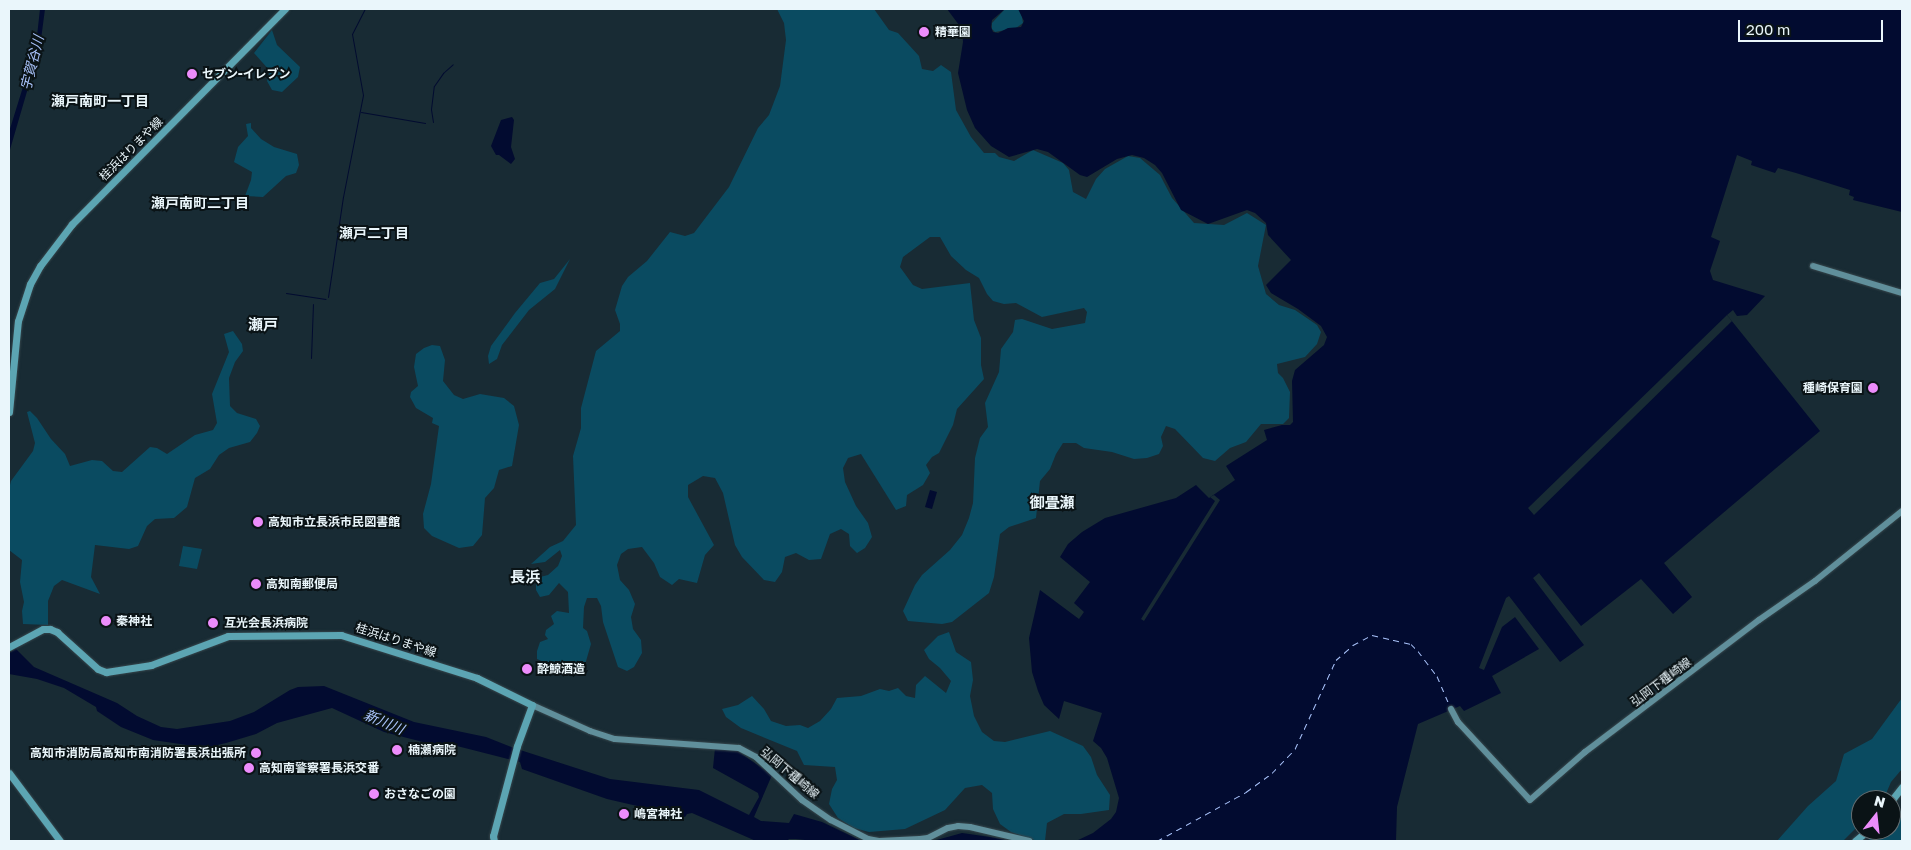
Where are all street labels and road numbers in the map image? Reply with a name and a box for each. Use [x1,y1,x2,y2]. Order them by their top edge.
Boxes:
street label: 桂浜はりまや線 [96,114,166,184]
street label: 桂浜はりまや線 [354,620,438,660]
street label: 弘岡下種崎線 [1628,655,1694,709]
street label: 弘岡下種崎線 [758,744,822,802]

